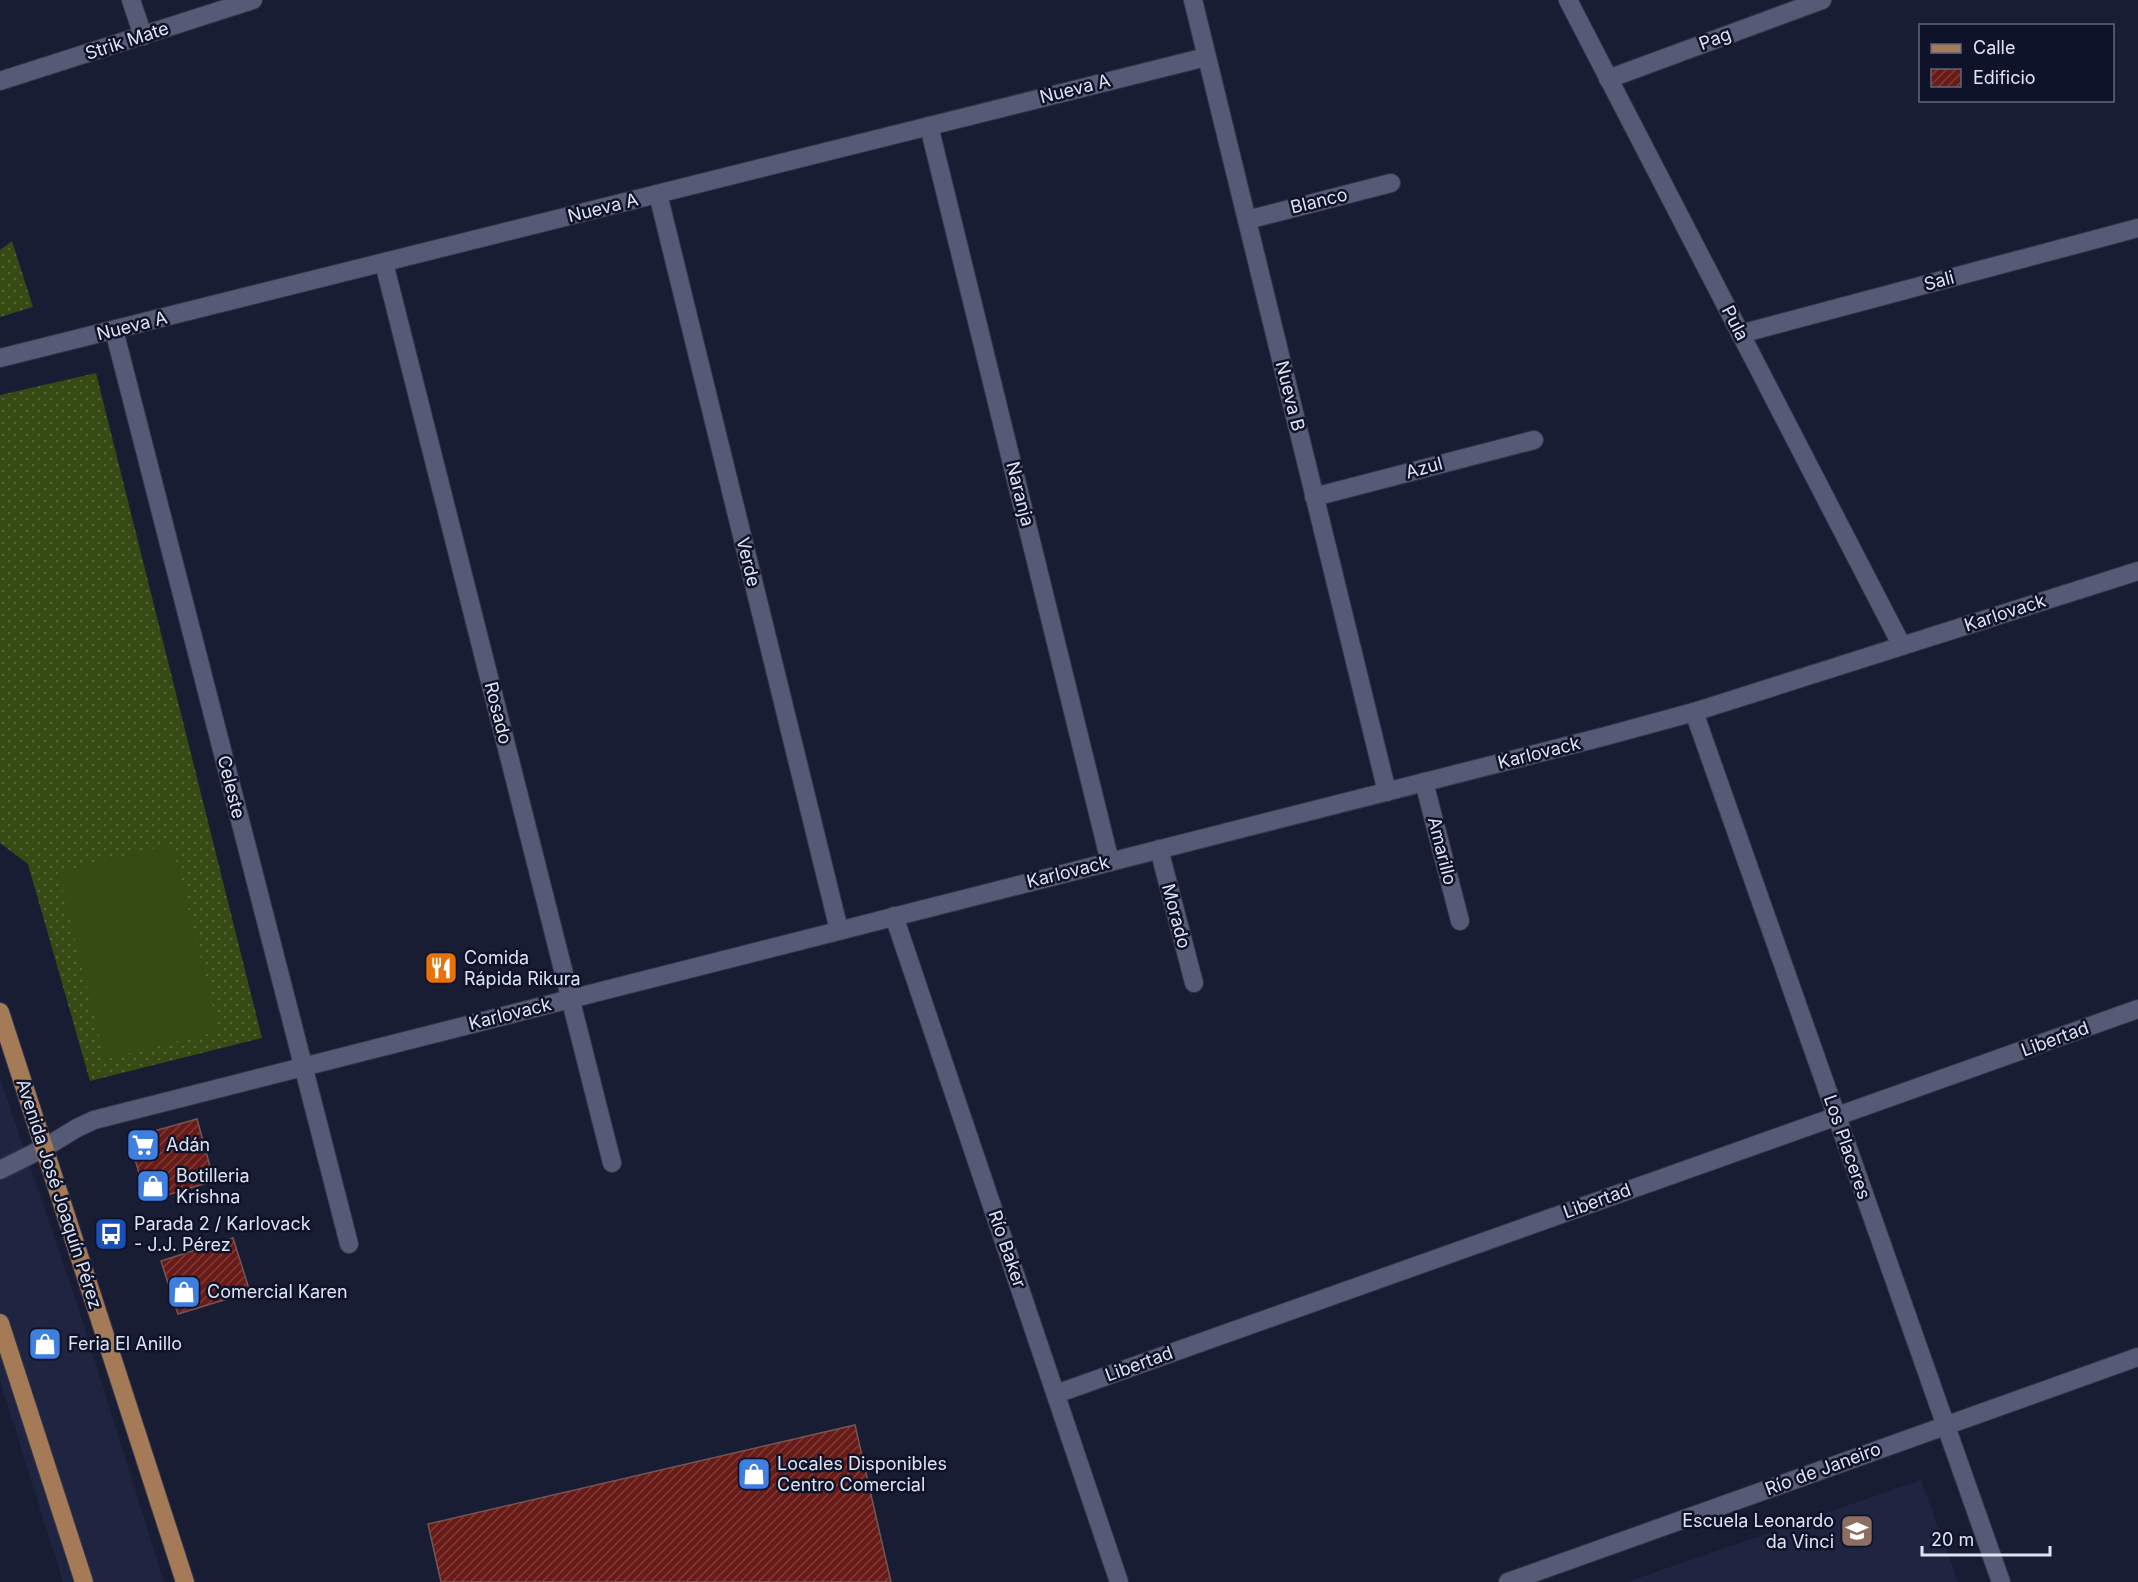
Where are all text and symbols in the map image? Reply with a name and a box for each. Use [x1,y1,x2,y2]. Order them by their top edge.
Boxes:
street label: Strik Mate [83,17,171,64]
street label: Pag [1696,23,1734,54]
legend [1919,24,2114,102]
text: Calle [1973,37,2015,58]
text: Edificio [1973,67,2036,88]
street label: Nueva A [1037,70,1112,107]
street label: Blanco [1288,183,1350,218]
street label: Nueva A [565,189,640,226]
street label: Sali [1921,266,1956,295]
street label: Pula [1718,302,1753,344]
street label: Nueva A [94,307,169,344]
street label: Nueva B [1272,359,1309,433]
street label: Azul [1403,453,1445,482]
street label: Naranja [1002,459,1039,528]
street label: Verde [732,535,765,589]
street label: Karlovack [1961,589,2048,636]
street label: Rosado [481,680,516,746]
street label: Karlovack [1495,732,1582,773]
street label: Celeste [214,753,249,821]
street label: Amarillo [1424,815,1461,887]
street label: Karlovack [1024,851,1111,892]
street label: Morado [1158,881,1195,950]
place label: Comida Rápida Rikura [464,947,581,989]
restaurant icon: Comida Rápida Rikura [423,950,459,986]
street label: Karlovack [466,993,553,1034]
street label: Libertad [2018,1017,2091,1060]
street label: Avenida José Joaquín Pérez [12,1076,107,1311]
street label: Los Placeres [1820,1092,1875,1202]
supermarket icon: Adán [125,1127,161,1163]
place label: Adán [166,1134,210,1155]
place label: Botilleria Krishna [176,1165,250,1207]
shop icon: Botilleria Krishna [135,1168,171,1204]
street label: Libertad [1560,1179,1633,1222]
street label: Río Baker [984,1207,1031,1290]
place label: Parada 2 / Karlovack - J.J. Pérez [134,1213,311,1255]
bus stop icon: Parada 2 / Karlovack - J.J. Pérez [93,1216,129,1252]
shop icon: Comercial Karen [166,1274,202,1310]
place label: Comercial Karen [207,1281,348,1302]
shop icon: Feria El Anillo [27,1326,63,1362]
place label: Feria El Anillo [68,1333,182,1354]
street label: Libertad [1102,1342,1175,1385]
street label: Río de Janeiro [1762,1438,1884,1499]
place label: Locales Disponibles Centro Comercial [777,1453,947,1495]
shop icon: Locales Disponibles Centro Comercial [736,1456,772,1492]
place label: Escuela Leonardo da Vinci [1682,1510,1834,1552]
school or university icon: Escuela Leonardo da Vinci [1839,1513,1875,1549]
scale bar [1922,1519,2050,1557]
text: 20 m [1931,1529,1974,1550]

